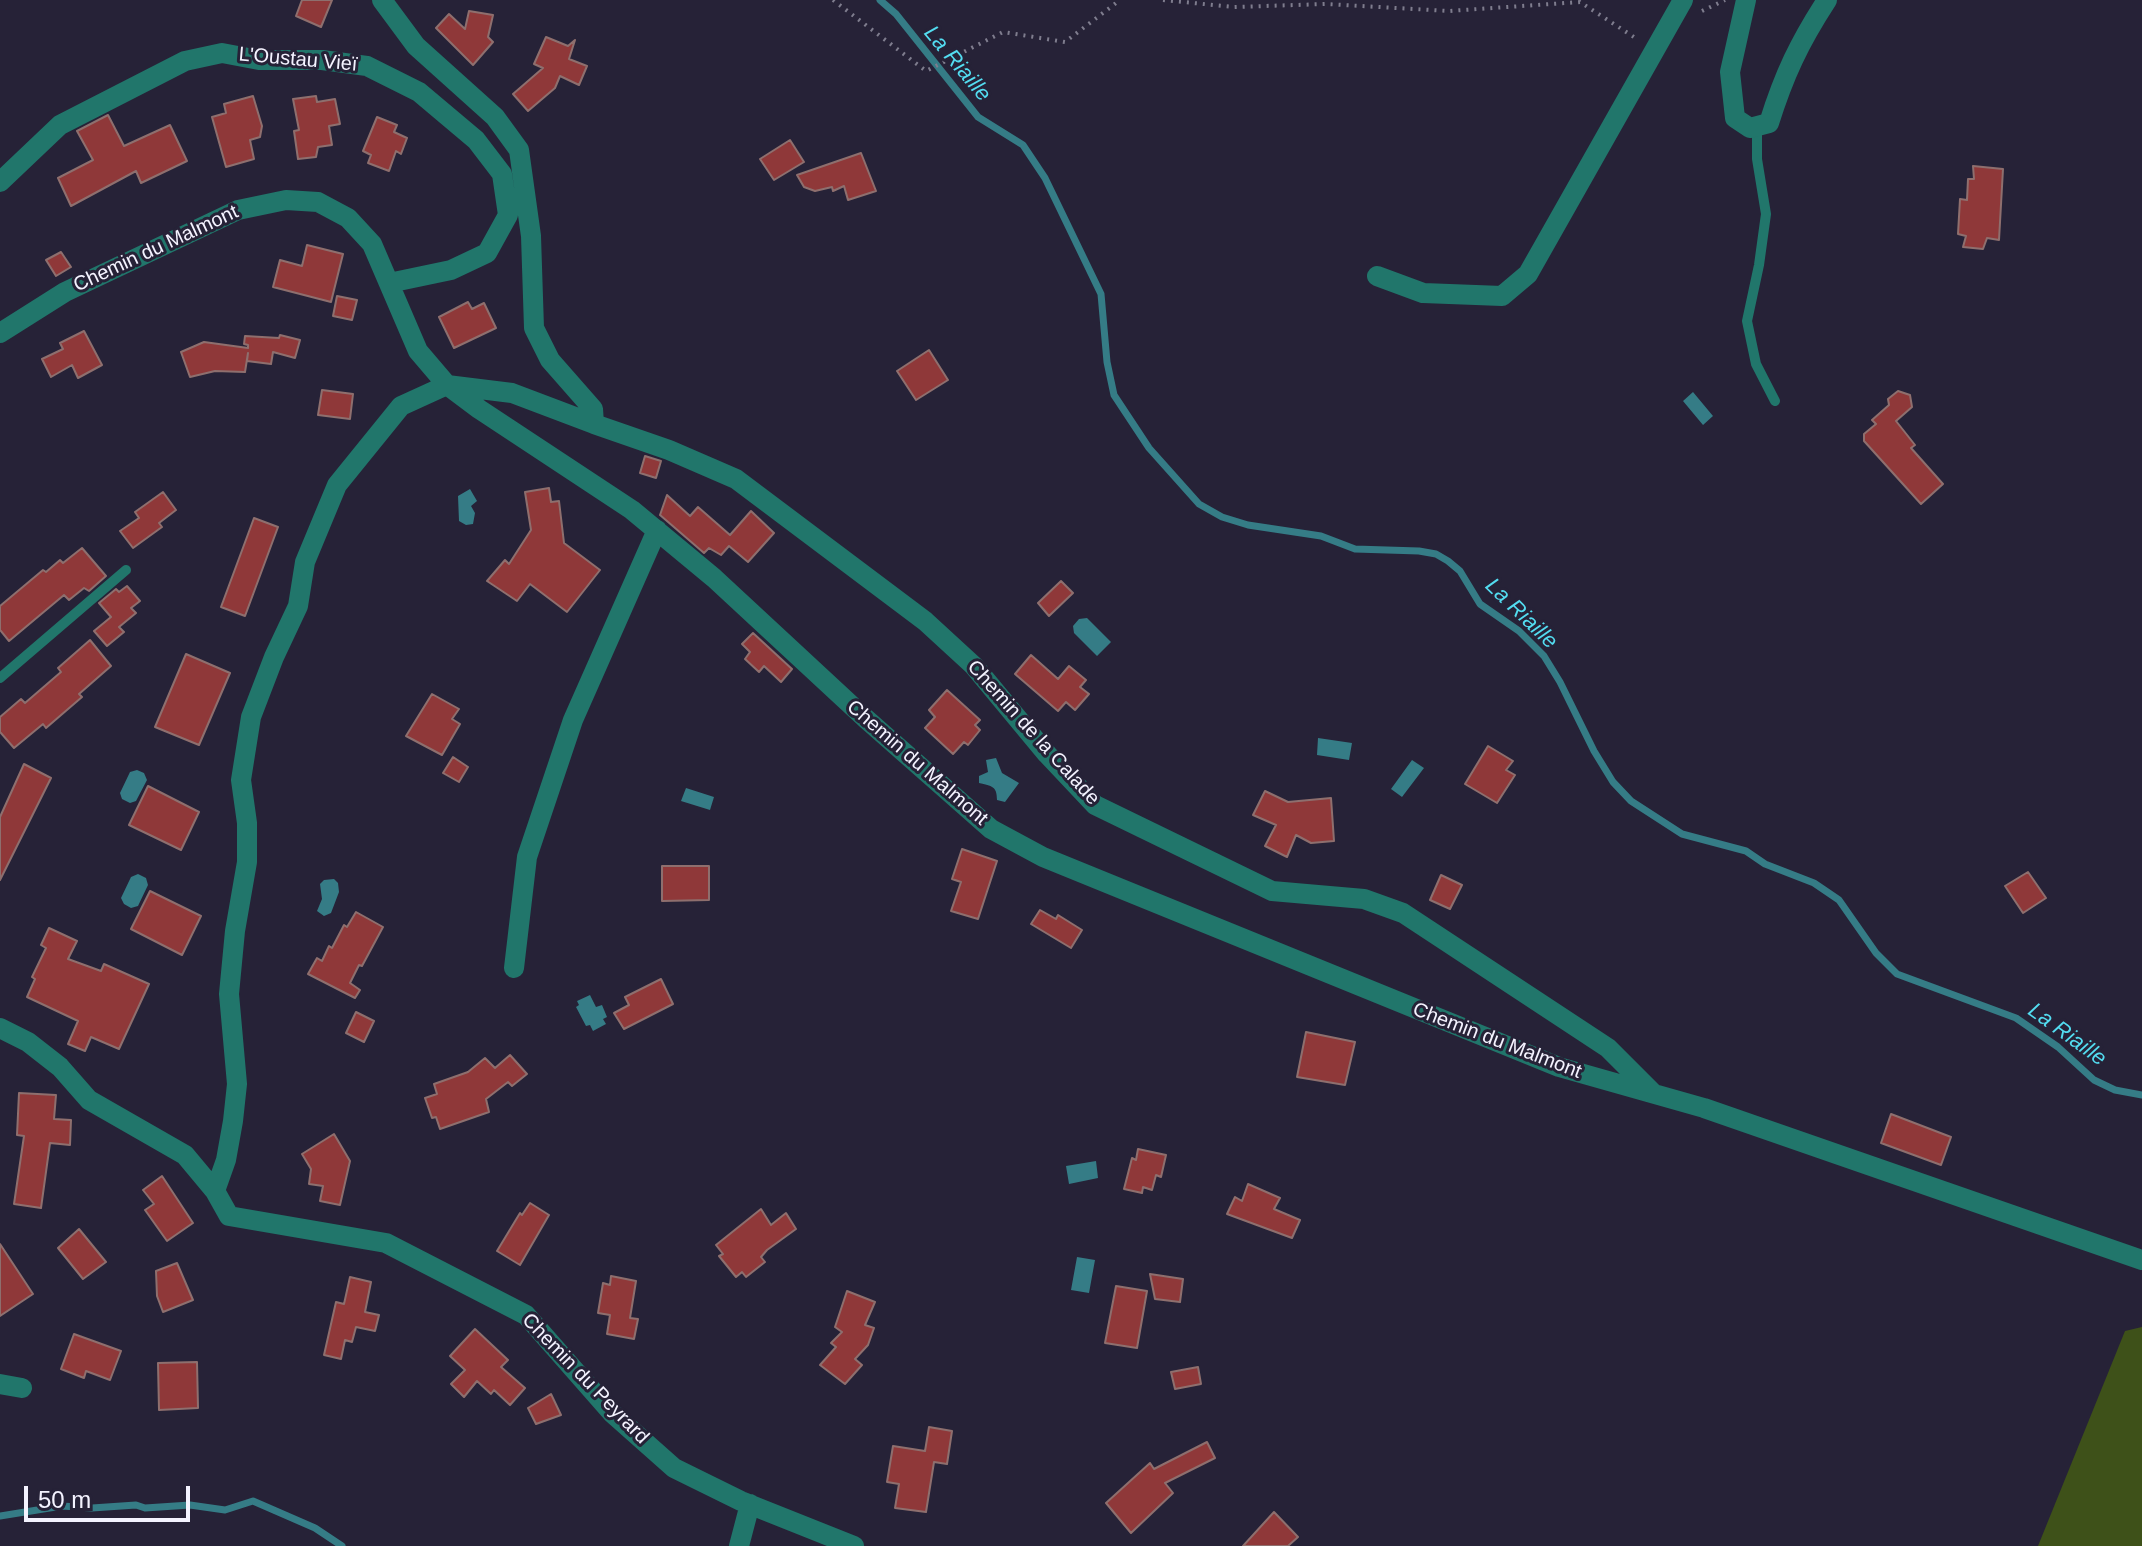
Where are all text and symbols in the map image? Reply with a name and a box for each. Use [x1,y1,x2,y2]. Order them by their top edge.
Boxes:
water label: La Riaille [918,21,996,107]
street label: L'Oustau Vieï [238,43,358,77]
street label: Chemin du Malmont [70,200,242,298]
water label: La Riaille [1479,573,1563,655]
street label: Chemin de la Calade [962,656,1104,810]
street label: Chemin du Malmont [842,695,992,831]
street label: Chemin du Malmont [1409,998,1585,1084]
water label: La Riaille [2023,998,2111,1072]
street label: Chemin du Peyrard [517,1309,653,1449]
scale bar [28,1470,194,1520]
text: 50 m [38,1486,91,1513]

